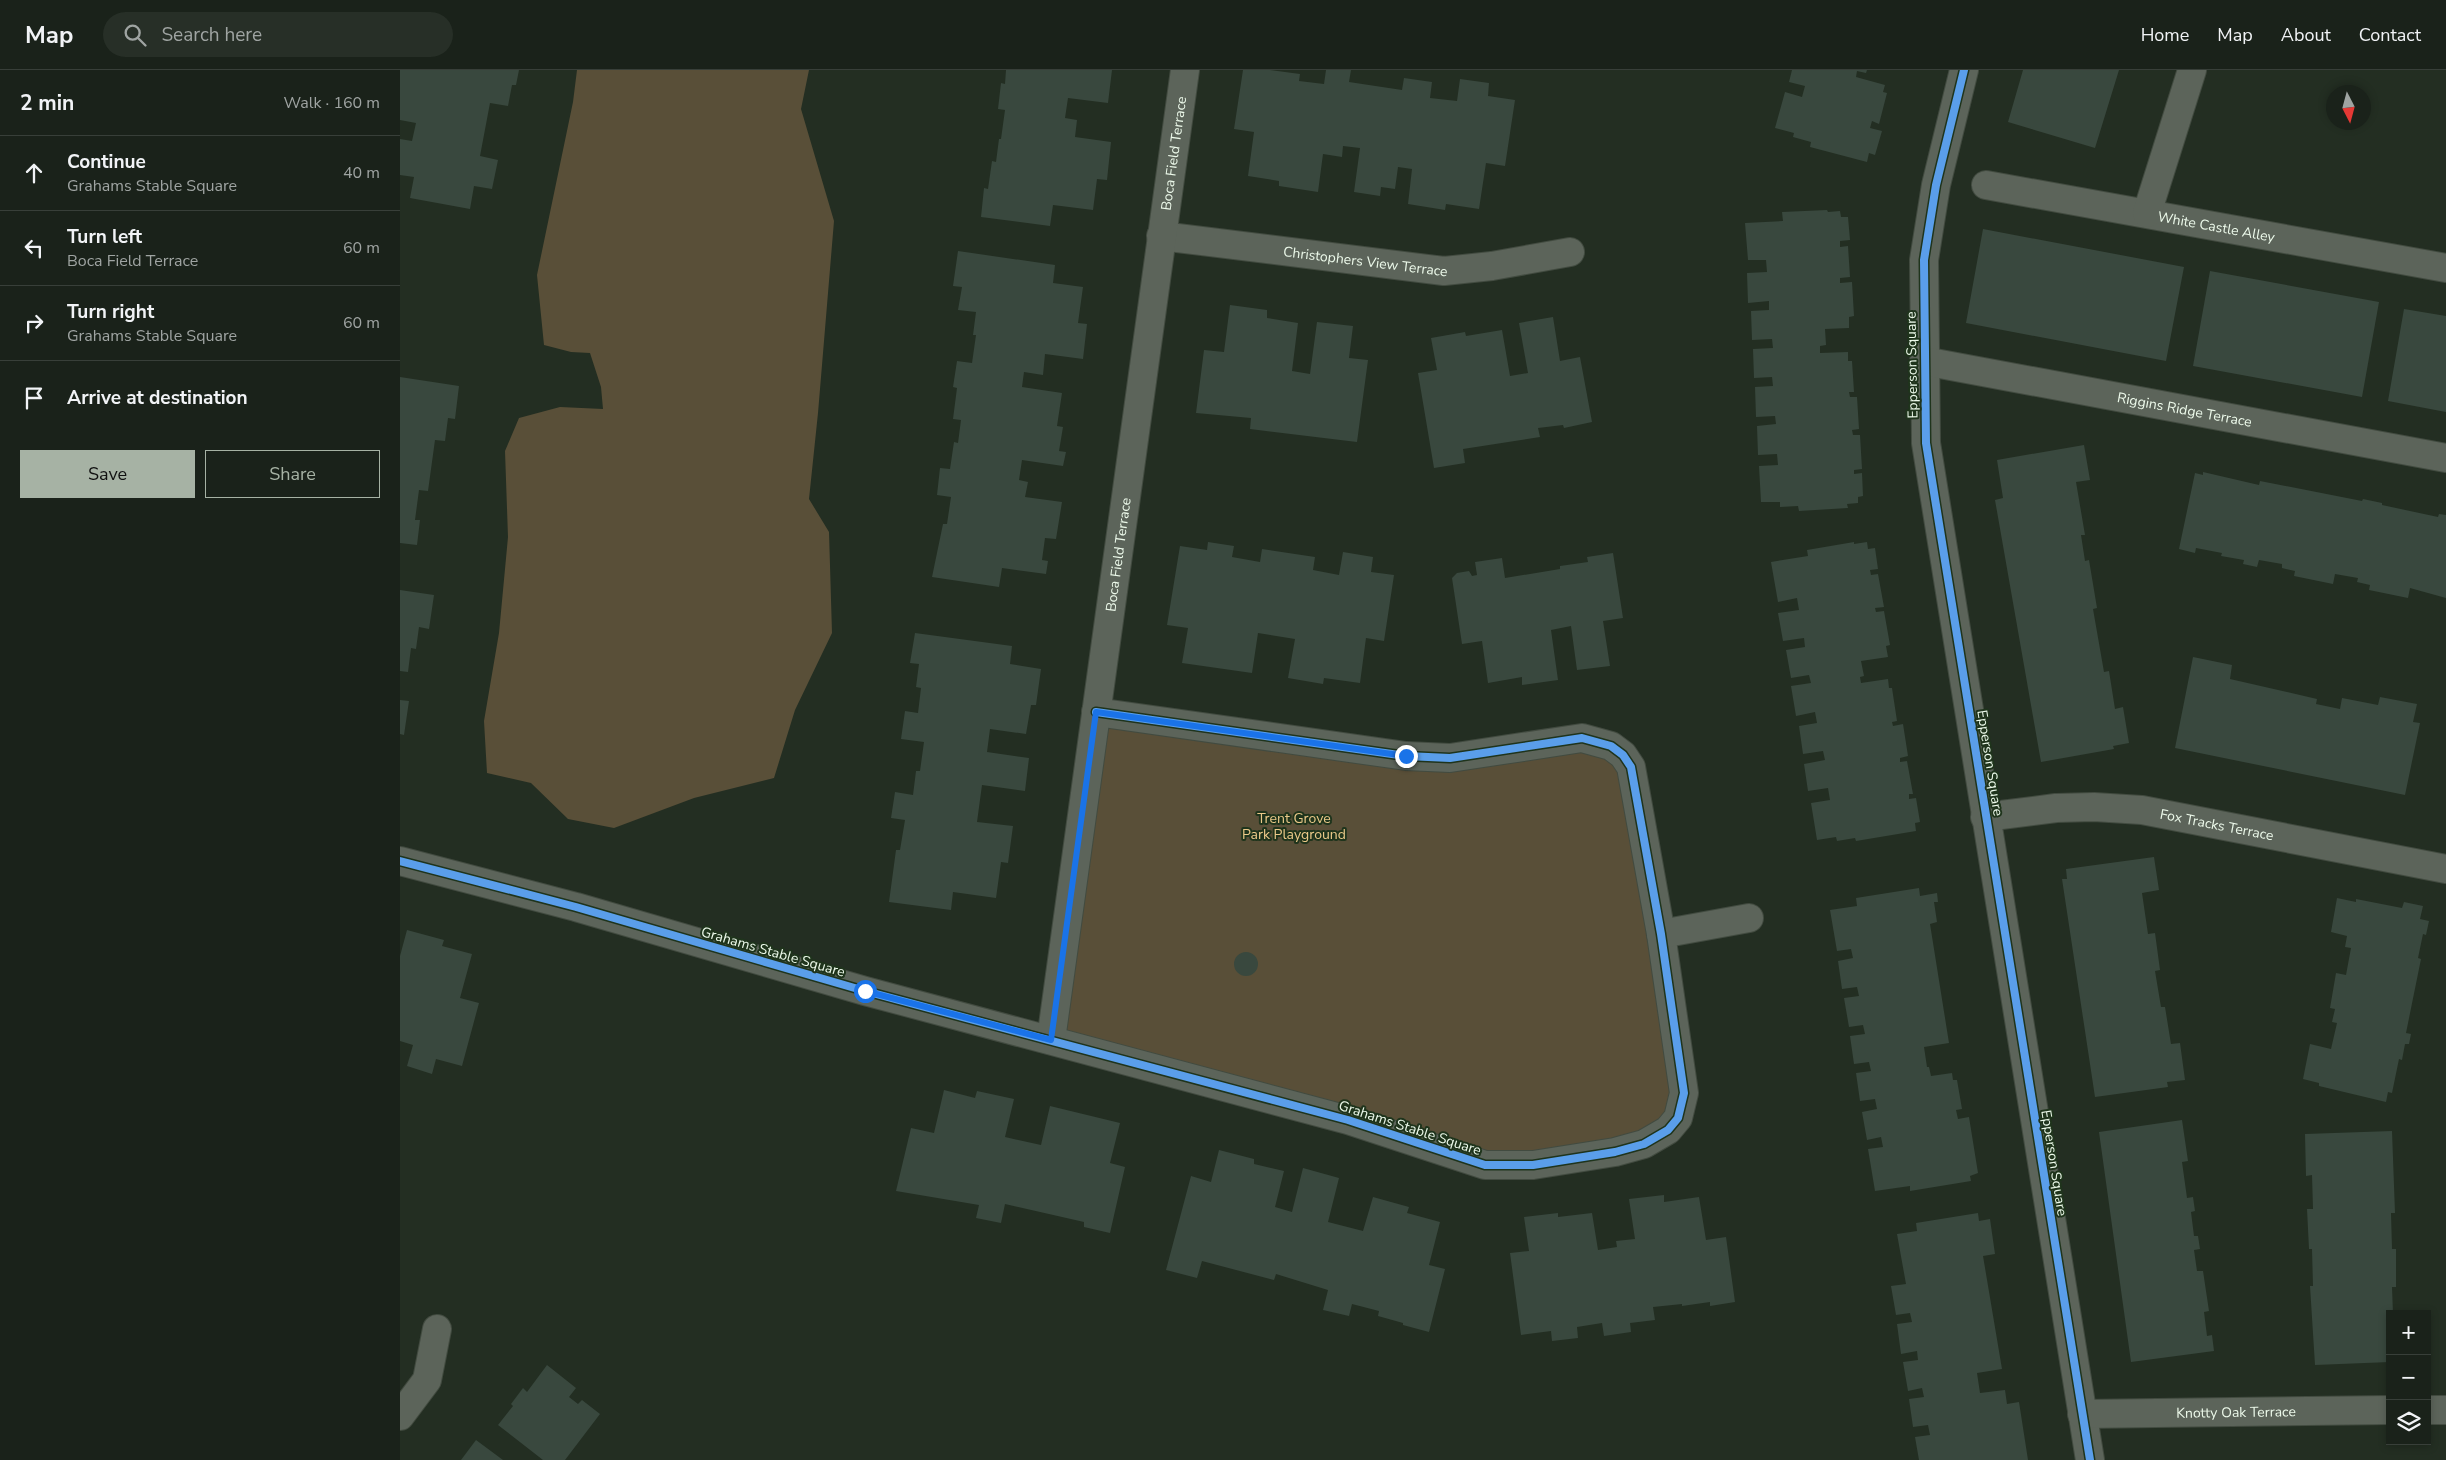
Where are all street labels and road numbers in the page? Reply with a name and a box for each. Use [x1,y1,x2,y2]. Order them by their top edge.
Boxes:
street label: Boca Field Terrace [1156,95,1191,212]
street label: White Castle Alley [2156,207,2277,247]
street label: Christophers View Terrace [1282,242,1449,281]
street label: Epperson Square [1902,311,1922,419]
street label: Riggins Ridge Terrace [2116,388,2253,431]
street label: Boca Field Terrace [1101,496,1135,613]
street label: Epperson Square [1972,708,2008,818]
street label: Fox Tracks Terrace [2158,804,2275,845]
street label: Grahams Stable Square [699,922,847,982]
street label: Grahams Stable Square [1336,1096,1484,1160]
street label: Epperson Square [2036,1108,2072,1218]
street label: Knotty Oak Terrace [2176,1402,2296,1422]

